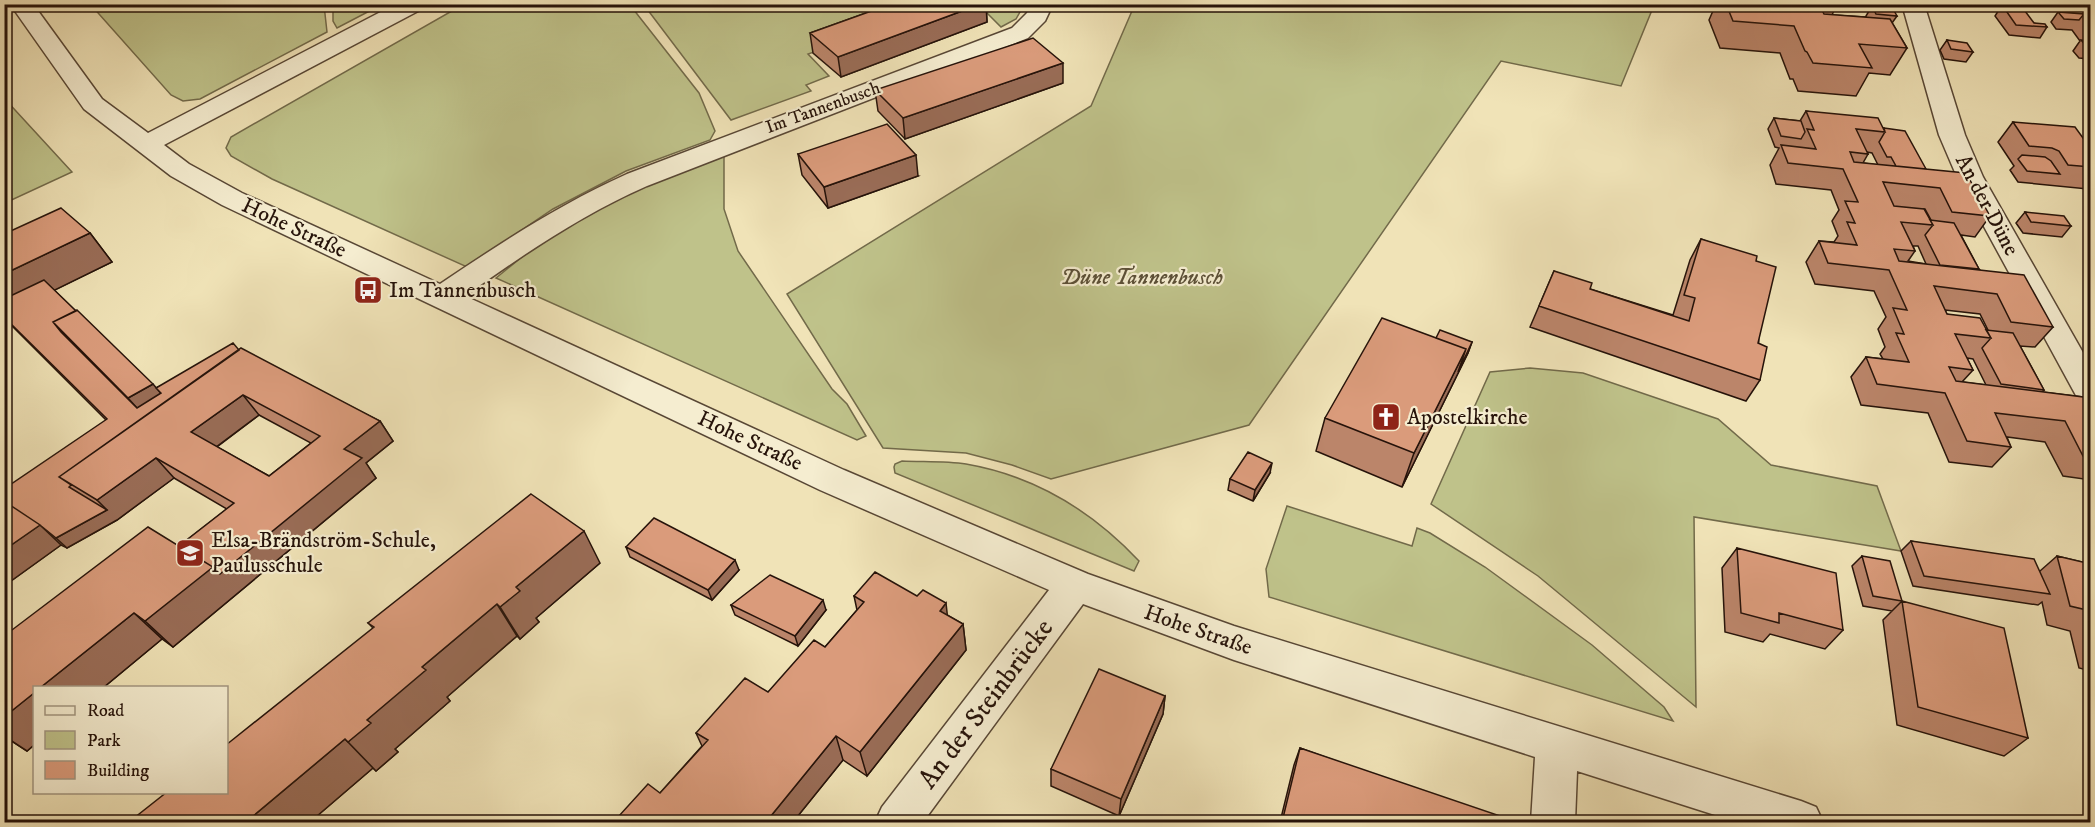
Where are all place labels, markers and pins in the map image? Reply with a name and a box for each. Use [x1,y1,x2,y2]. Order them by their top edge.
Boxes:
bus stop icon: Im Tannenbusch [352,274,384,306]
place label: Im Tannenbusch [389,277,537,304]
church icon: Apostelkirche [1370,401,1402,433]
place label: Apostelkirche [1407,404,1528,431]
place label: Elsa-Brändström-Schule, Paulusschule [211,527,436,579]
school or university icon: Elsa-Brändström-Schule, Paulusschule [174,537,206,569]

